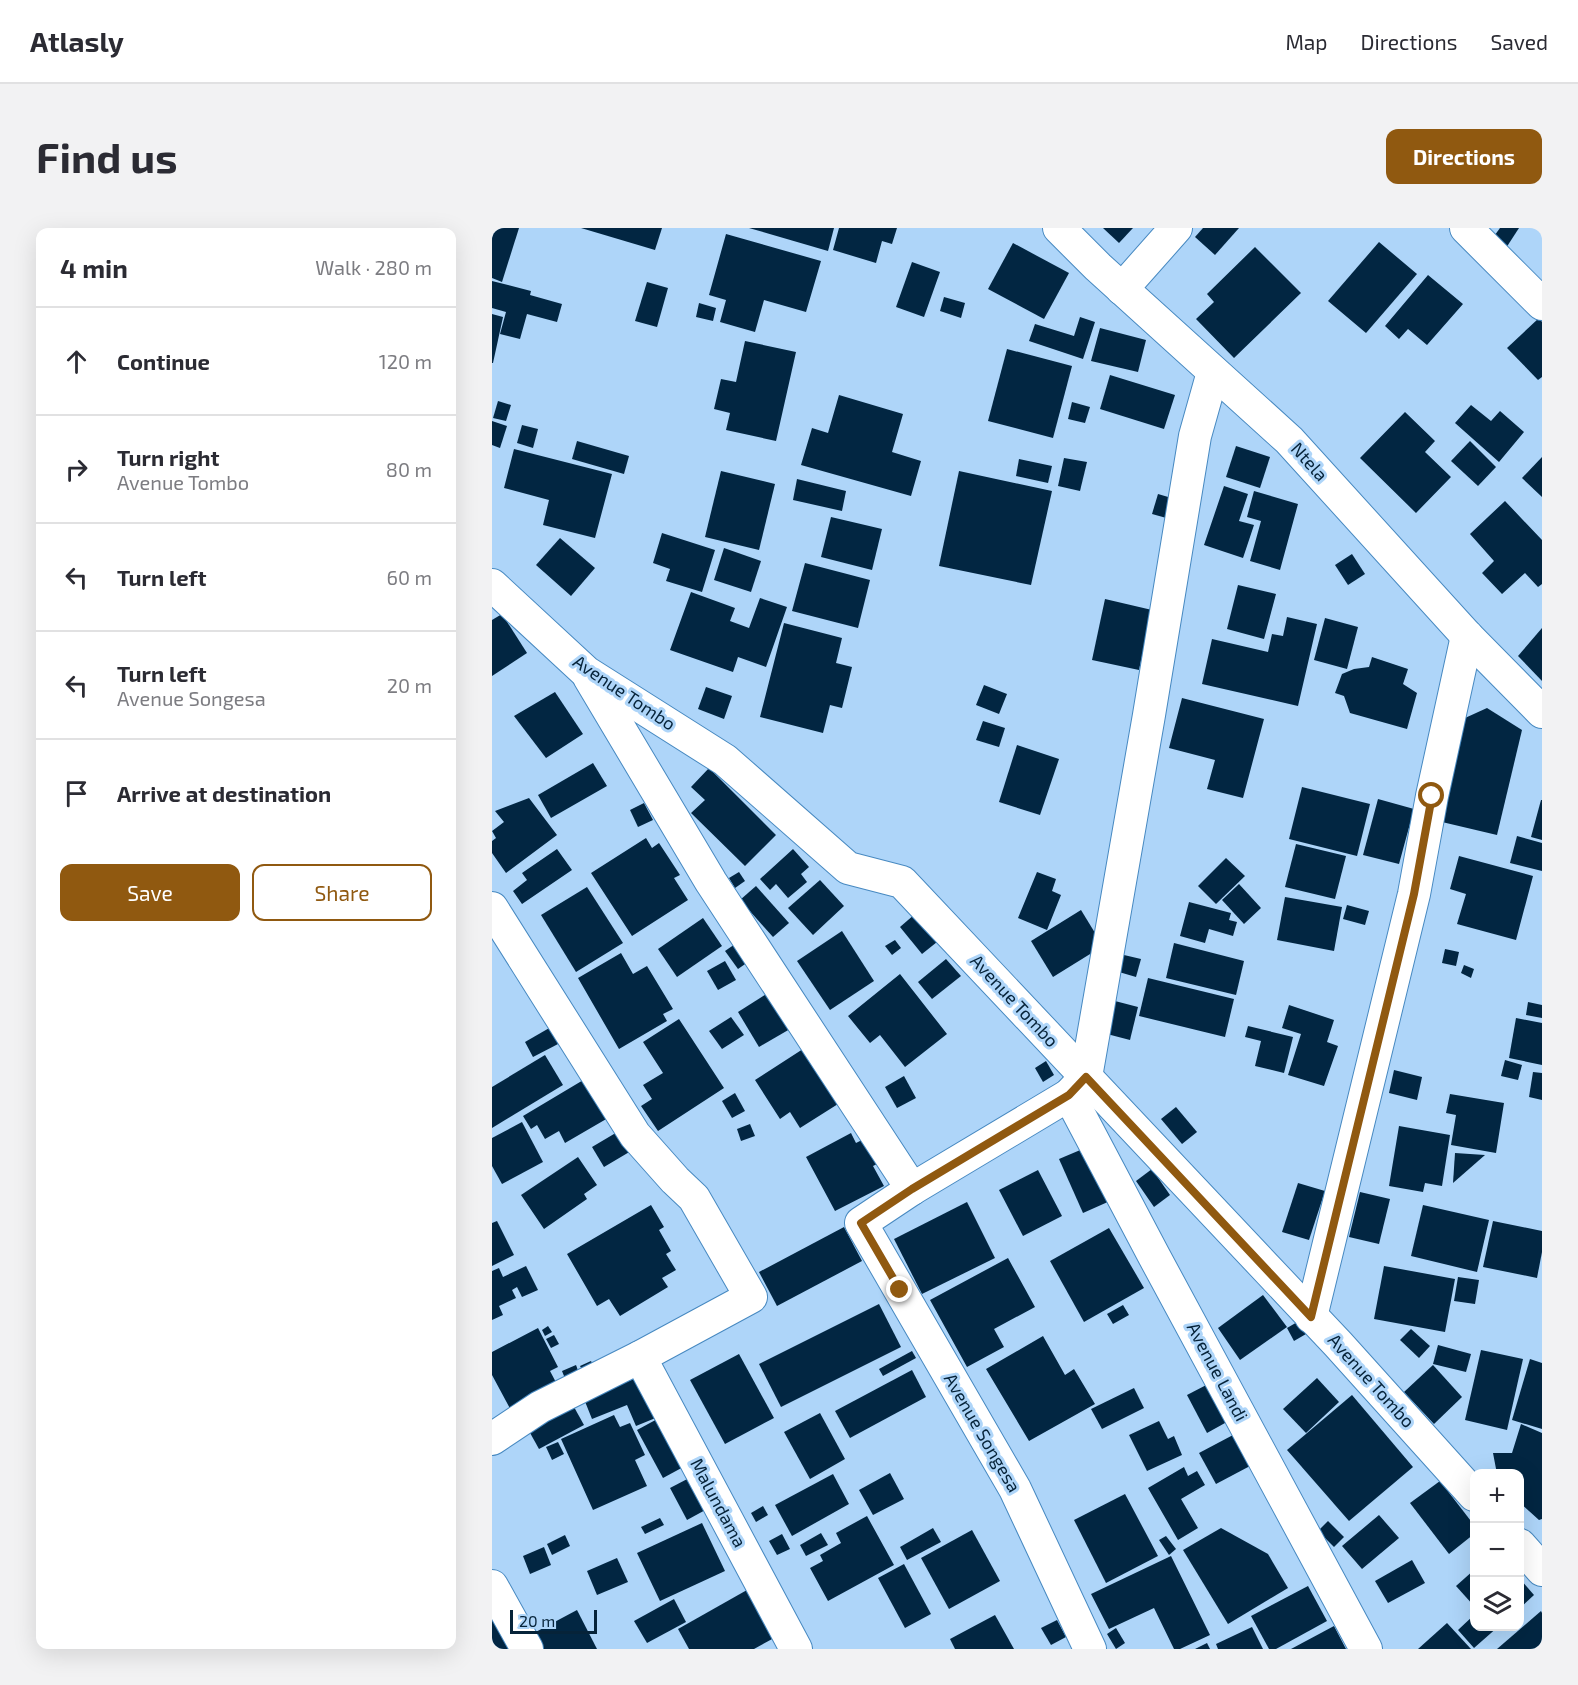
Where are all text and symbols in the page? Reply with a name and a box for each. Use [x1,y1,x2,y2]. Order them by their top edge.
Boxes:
text: Atlasly [30,24,124,58]
text: Map [1285,29,1328,54]
text: Directions [1361,29,1457,54]
text: Saved [1490,29,1548,54]
button: Directions [1386,129,1542,184]
text: Find us [36,131,178,181]
text: 4 min [60,252,128,283]
text: Walk · 280 m [315,255,432,279]
icon: ahead [60,345,93,378]
text: Continue [117,348,210,374]
text: 120 m [379,349,432,373]
street label: Ntela [1287,437,1333,485]
text: Turn right [117,444,219,470]
icon: right [60,453,93,486]
text: 80 m [386,457,432,481]
text: Avenue Tombo [117,470,249,494]
icon: left [60,561,93,594]
text: Turn left [117,564,206,590]
text: 60 m [387,565,432,589]
street label: Avenue Tombo [569,650,680,735]
text: Turn left [117,660,206,686]
icon: left [60,669,93,702]
text: 20 m [387,673,432,697]
text: Avenue Songesa [117,686,266,710]
icon: arrive [60,777,93,810]
text: Arrive at destination [117,780,331,806]
route start [1418,782,1444,808]
button: Save [60,864,240,921]
button: Share [252,864,432,921]
street label: Avenue Tombo [966,949,1063,1051]
route end [886,1276,912,1302]
street label: Avenue Landi [1183,1318,1253,1425]
street label: Avenue Tombo [1324,1329,1420,1432]
street label: Avenue Songesa [940,1369,1026,1496]
street label: Malundama [686,1454,752,1551]
map controls [1470,1469,1524,1631]
button: + [1470,1469,1524,1523]
button: − [1470,1523,1524,1577]
button: layers [1470,1577,1524,1631]
scale bar [510,1607,597,1634]
text: 20 m [519,1611,555,1630]

